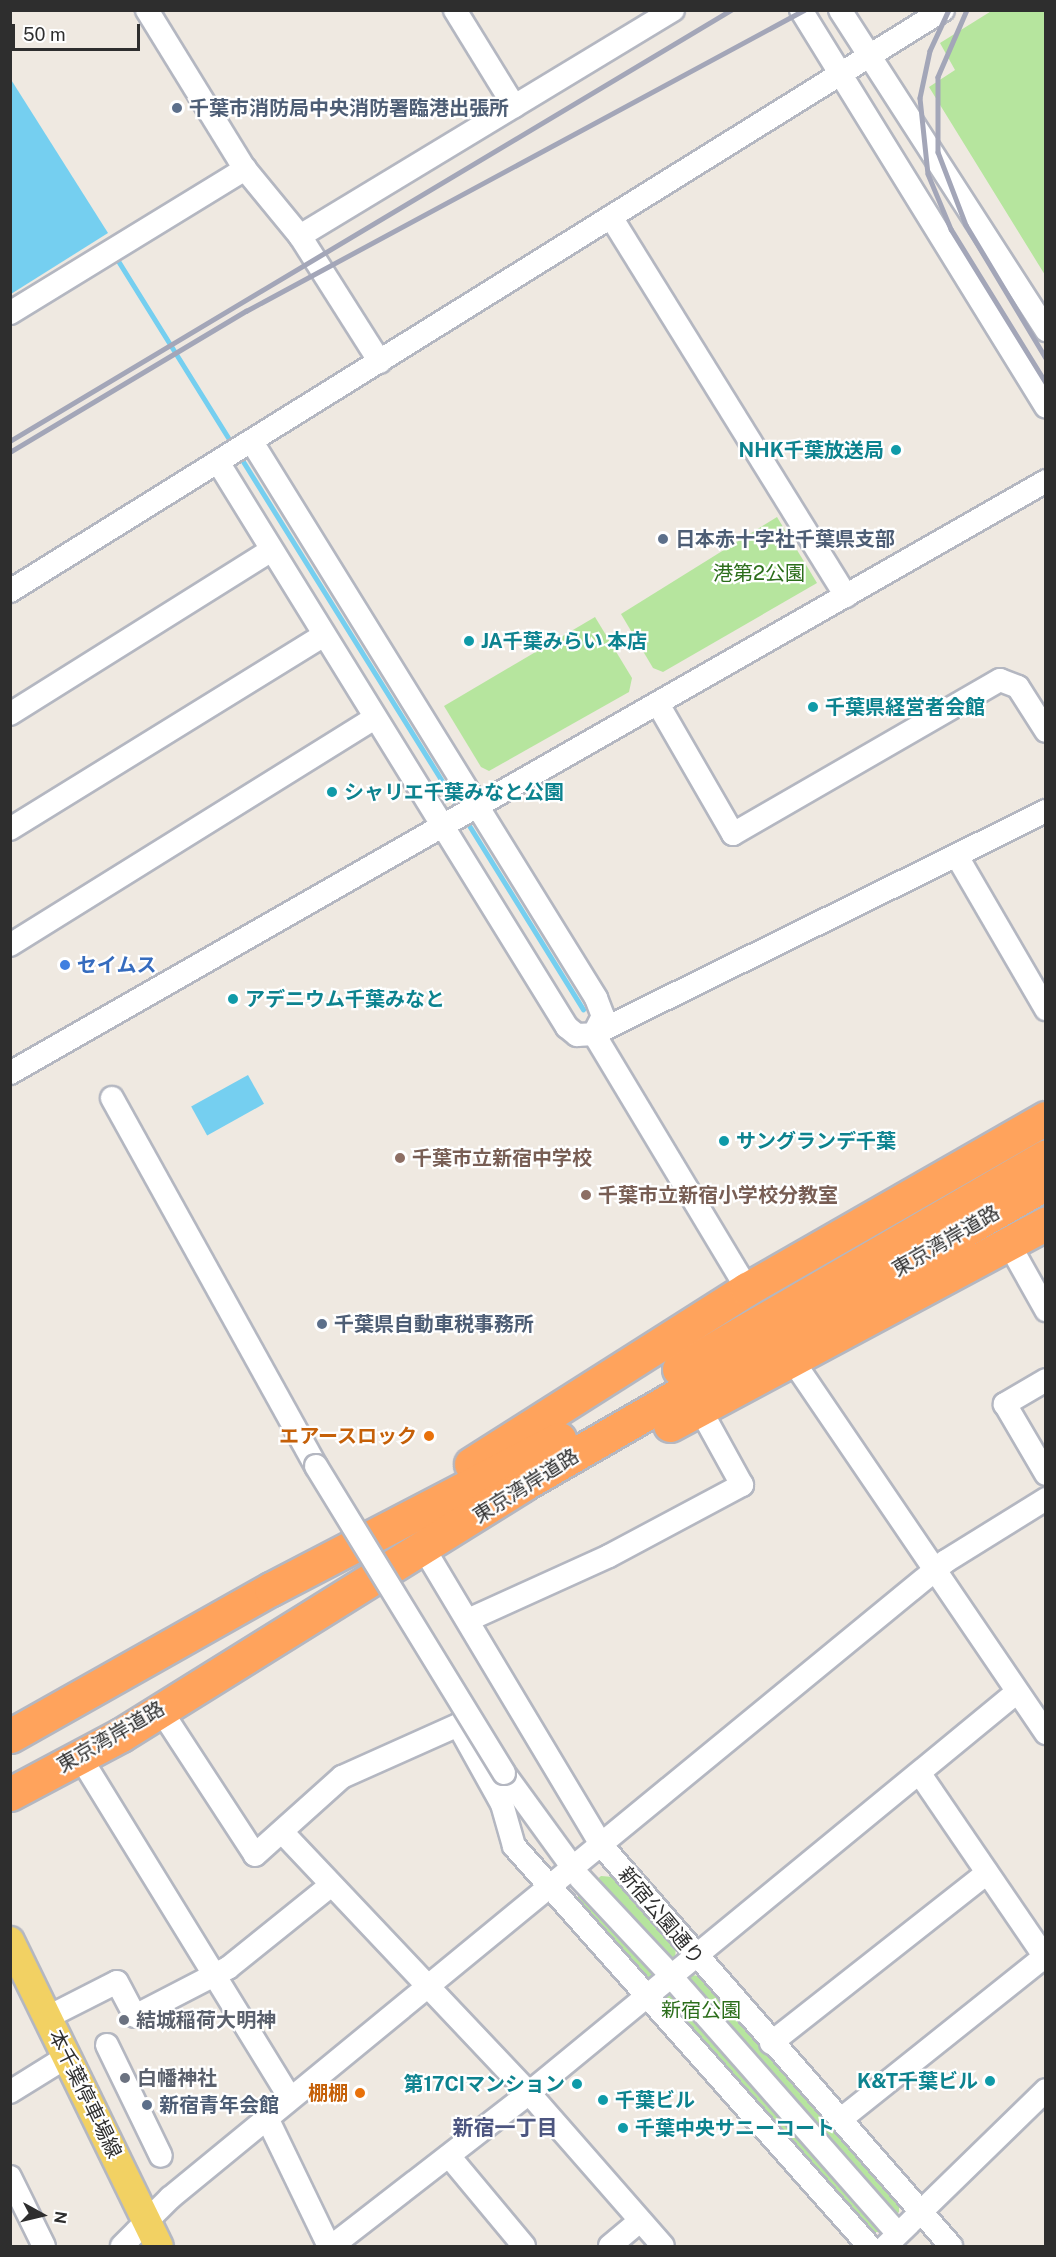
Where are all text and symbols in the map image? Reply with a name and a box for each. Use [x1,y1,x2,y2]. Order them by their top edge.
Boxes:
scale bar [15,12,142,50]
text: 50 m [23,24,66,45]
place label: 千葉市消防局中央消防署臨港出張所 [189,96,509,120]
marker: 千葉市消防局中央消防署臨港出張所 [170,101,184,115]
place label: NHK千葉放送局 [739,438,884,462]
marker: NHK千葉放送局 [889,443,903,457]
place label: 日本赤十字社千葉県支部 [675,527,895,551]
marker: 日本赤十字社千葉県支部 [656,532,670,546]
park label: 港第2公園 [713,561,805,585]
place label: JA千葉みらい 本店 [481,629,647,653]
marker: JA千葉みらい 本店 [462,634,476,648]
place label: 千葉県経営者会館 [825,695,985,719]
marker: 千葉県経営者会館 [806,700,820,714]
place label: シャリエ千葉みなと公園 [344,780,564,804]
marker: シャリエ千葉みなと公園 [325,785,339,799]
place label: セイムス [77,953,157,977]
marker: セイムス [58,958,72,972]
place label: アデニウム千葉みなと [245,987,445,1011]
marker: アデニウム千葉みなと [226,992,240,1006]
place label: サングランデ千葉 [736,1129,896,1153]
marker: サングランデ千葉 [717,1134,731,1148]
place label: 千葉市立新宿中学校 [412,1146,592,1170]
marker: 千葉市立新宿中学校 [393,1151,407,1165]
place label: 千葉市立新宿小学校分教室 [598,1183,838,1207]
marker: 千葉市立新宿小学校分教室 [579,1188,593,1202]
street label: 東京湾岸道路 [888,1201,1004,1281]
place label: 千葉県自動車税事務所 [334,1312,534,1336]
marker: 千葉県自動車税事務所 [315,1317,329,1331]
place label: エアースロック [278,1424,417,1448]
marker: エアースロック [422,1429,436,1443]
street label: 東京湾岸道路 [469,1444,583,1528]
street label: 東京湾岸道路 [53,1697,169,1777]
street label: 新宿公園通り [613,1862,709,1970]
park label: 新宿公園 [661,1998,741,2022]
place label: 結城稲荷大明神 [136,2008,276,2032]
marker: 結城稲荷大明神 [117,2013,131,2027]
street label: 本千葉停車場線 [44,2026,126,2162]
place label: 白幡神社 [137,2066,217,2090]
place label: K&T千葉ビル [857,2069,978,2093]
marker: 白幡神社 [118,2071,132,2085]
place label: 第17CIマンション [403,2072,565,2096]
marker: K&T千葉ビル [983,2074,997,2088]
marker: 第17CIマンション [570,2077,584,2091]
place label: 棚棚 [308,2081,348,2105]
marker: 棚棚 [353,2086,367,2100]
place label: 千葉ビル [615,2088,695,2112]
place label: 新宿青年会館 [159,2093,279,2117]
marker: 千葉ビル [596,2093,610,2107]
marker: 新宿青年会館 [140,2098,154,2112]
district label: 新宿一丁目 [453,2115,557,2141]
place label: 千葉中央サニーコート [635,2116,835,2140]
marker: 千葉中央サニーコート [616,2121,630,2135]
north arrow [12,2185,72,2245]
text: N [50,2210,71,2225]

